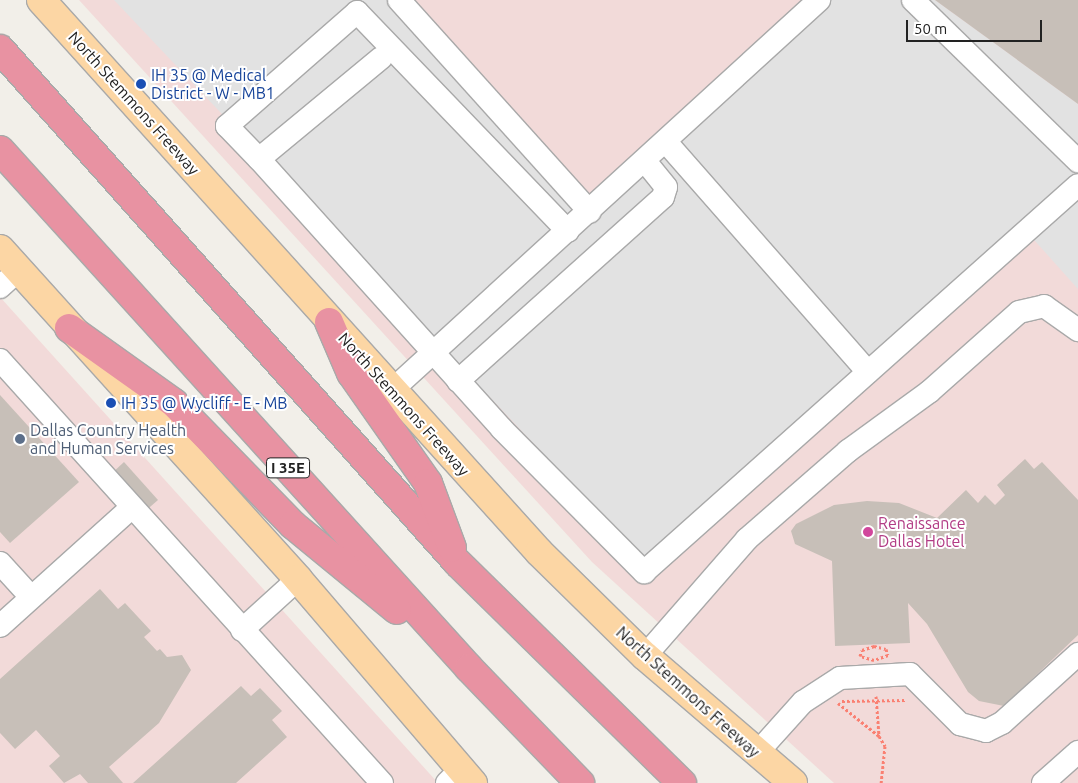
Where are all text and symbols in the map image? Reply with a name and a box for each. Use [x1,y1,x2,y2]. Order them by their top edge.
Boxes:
scale bar [908,10,1044,42]
text: 50 m [914,20,947,37]
street label: North Stemmons Freeway [65,27,203,179]
place label: IH 35 @ Medical District - W - MB1 [151,65,275,103]
marker: IH 35 @ Medical District - W - MB1 [135,78,147,90]
street label: North Stemmons Freeway [335,328,473,480]
place label: IH 35 @ Wycliff - E - MB [121,393,288,413]
marker: IH 35 @ Wycliff - E - MB [105,397,117,409]
place label: Dallas Country Health and Human Services [30,420,186,458]
marker: Dallas Country Health and Human Services [14,433,26,445]
road number: I 35E [266,456,310,480]
place label: Renaissance Dallas Hotel [878,513,965,551]
marker: Renaissance Dallas Hotel [862,526,874,538]
street label: North Stemmons Freeway [612,623,764,761]

